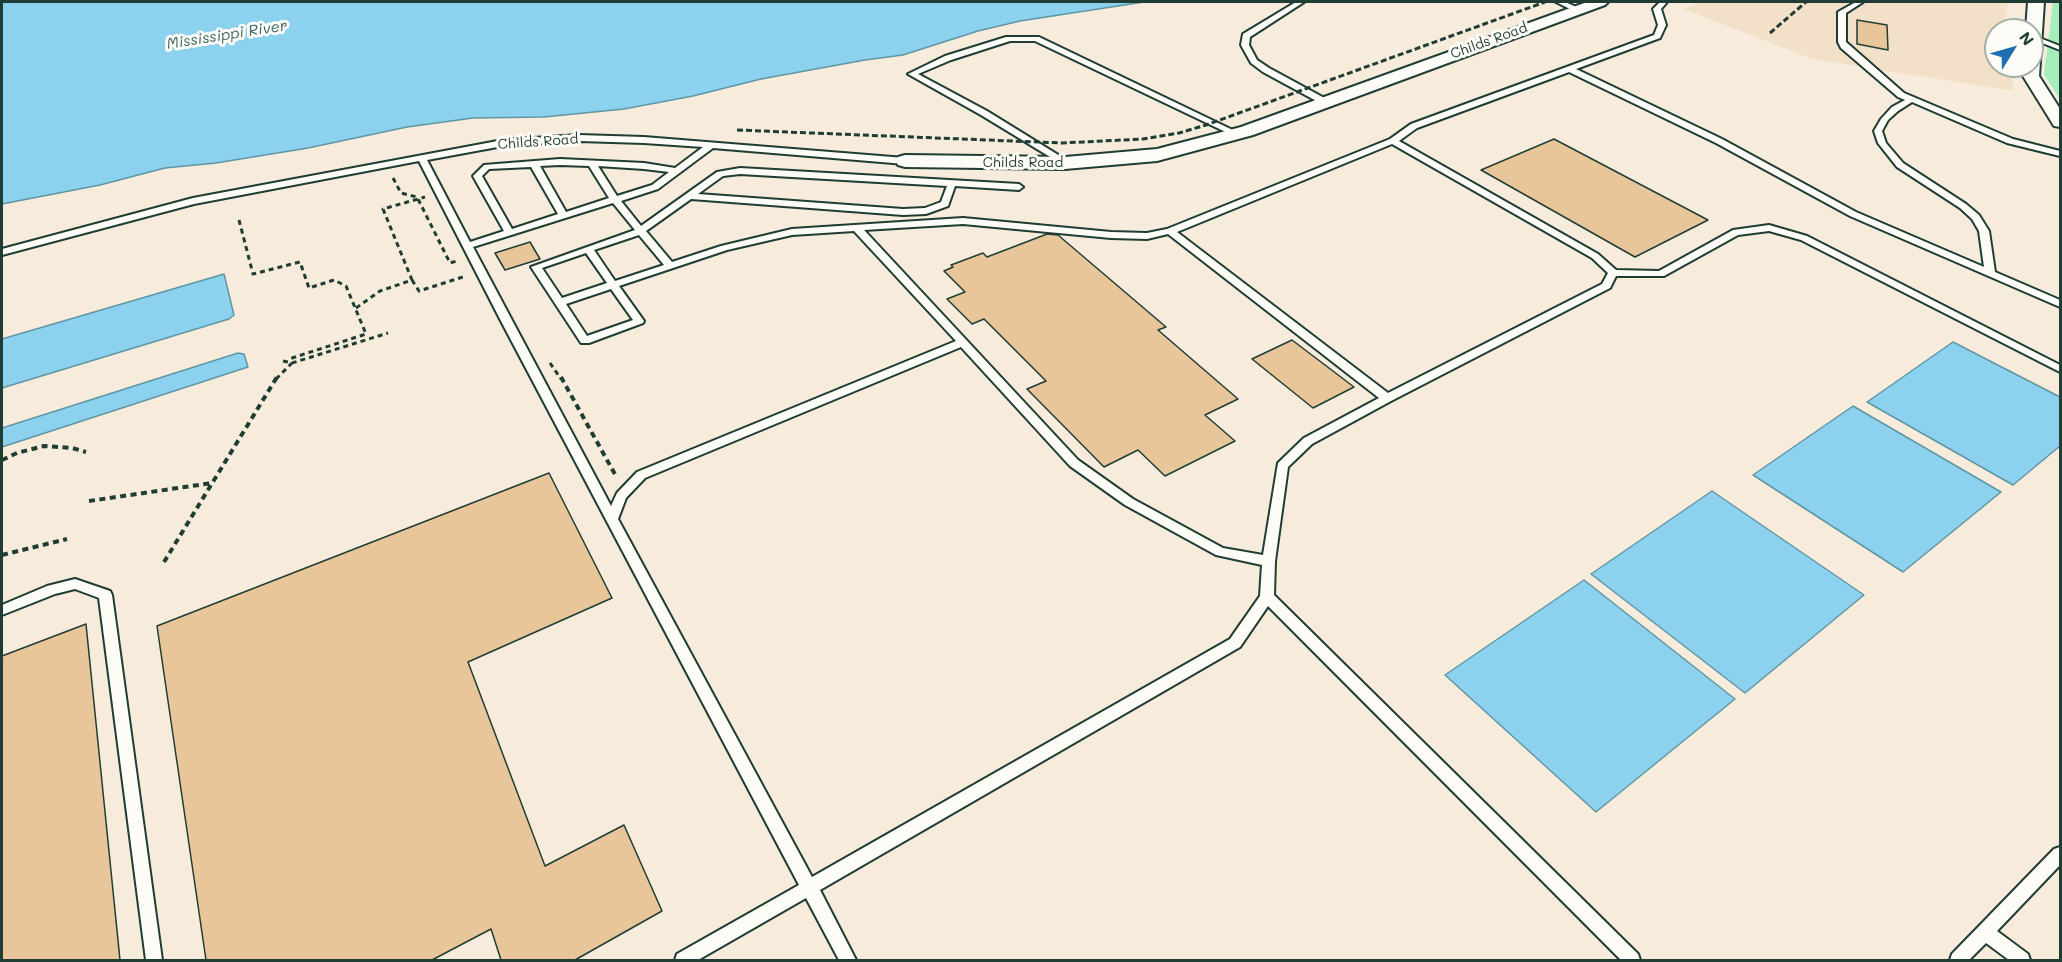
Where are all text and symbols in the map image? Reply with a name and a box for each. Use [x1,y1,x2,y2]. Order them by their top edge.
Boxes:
water label: Mississippi River [165,17,289,53]
north arrow [1984,18,2044,78]
street label: Childs Road [1448,19,1530,63]
text: N [2015,27,2039,49]
street label: Childs Road [497,131,579,153]
street label: Childs Road [983,155,1063,171]

